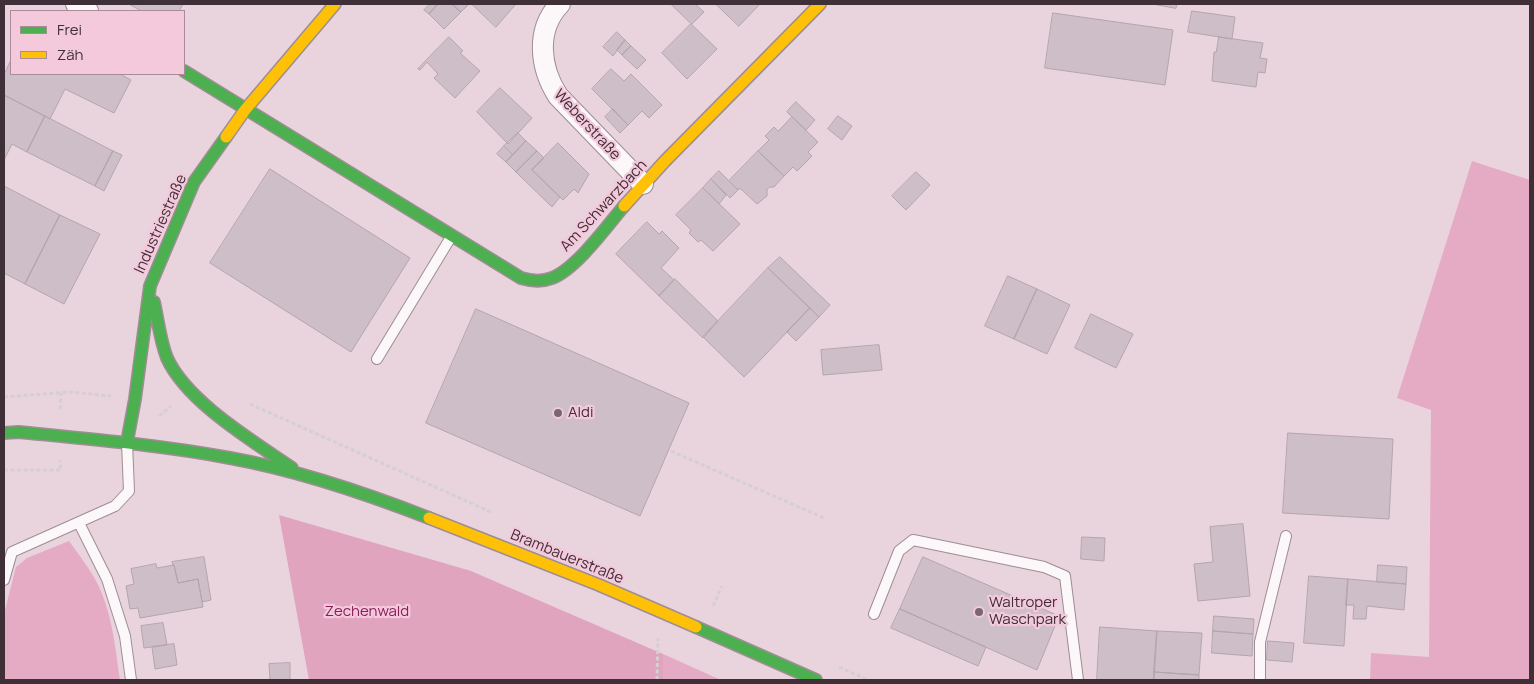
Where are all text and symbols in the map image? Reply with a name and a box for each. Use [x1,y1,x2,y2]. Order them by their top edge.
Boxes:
legend [10,10,185,75]
text: Frei [57,19,82,40]
text: Zäh [57,44,83,65]
street label: Weberstraße [550,86,624,164]
street label: Am Schwarzbach [557,156,651,256]
street label: Industriestraße [131,172,191,276]
place label: Aldi [568,404,593,422]
marker: Aldi [552,407,564,419]
street label: Brambauerstraße [508,526,626,588]
place label: Waltroper Waschpark [989,594,1066,629]
park label: Zechenwald [325,603,409,621]
marker: Waltroper Waschpark [973,606,985,618]

